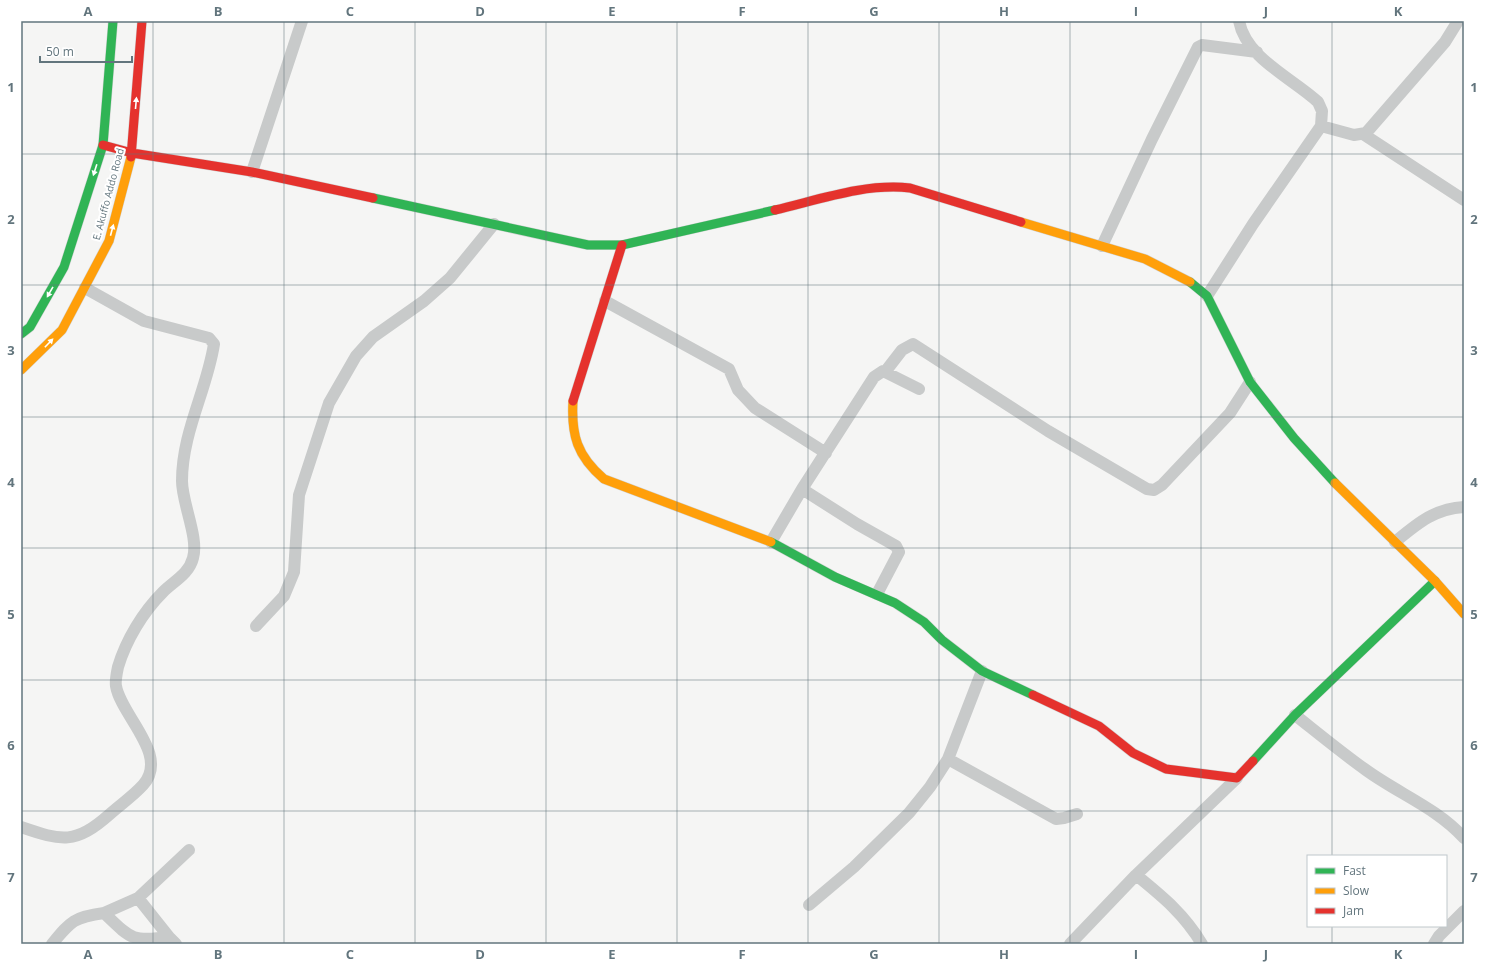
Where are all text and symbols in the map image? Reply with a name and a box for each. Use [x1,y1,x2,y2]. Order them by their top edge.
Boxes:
text: A [84,2,93,20]
text: B [214,2,223,20]
text: C [346,2,354,20]
text: D [475,2,485,20]
text: E [608,2,616,20]
text: F [738,2,746,20]
text: G [869,2,879,20]
text: H [999,2,1009,20]
text: I [1134,2,1138,20]
text: J [1263,2,1268,20]
text: K [1394,2,1403,20]
scale bar [40,38,132,64]
text: 50 m [46,43,74,60]
text: 1 [7,78,15,96]
text: 1 [1470,78,1478,96]
one-way arrow [132,97,139,109]
street label: E. Akuffo Addo Road [89,146,127,242]
one-way arrow [92,165,98,177]
text: 2 [7,210,15,228]
text: 2 [1470,210,1478,228]
one-way arrow [109,224,115,236]
one-way arrow [46,286,53,298]
one-way arrow [45,338,54,348]
text: 3 [7,341,15,359]
text: 3 [1470,341,1478,359]
text: 4 [7,473,15,491]
text: 4 [1470,473,1478,491]
text: 5 [7,605,15,623]
text: 5 [1470,605,1478,623]
text: 6 [7,736,15,754]
text: 6 [1470,736,1478,754]
legend [1307,855,1447,927]
text: Fast [1343,862,1366,879]
text: 7 [7,868,15,886]
text: 7 [1470,868,1478,886]
text: Slow [1343,882,1370,899]
text: Jam [1342,902,1364,919]
text: A [84,945,93,963]
text: B [214,945,223,963]
text: C [346,945,354,963]
text: D [475,945,485,963]
text: E [608,945,616,963]
text: F [738,945,746,963]
text: G [869,945,879,963]
text: H [999,945,1009,963]
text: I [1134,945,1138,963]
text: J [1263,945,1268,963]
text: K [1394,945,1403,963]

